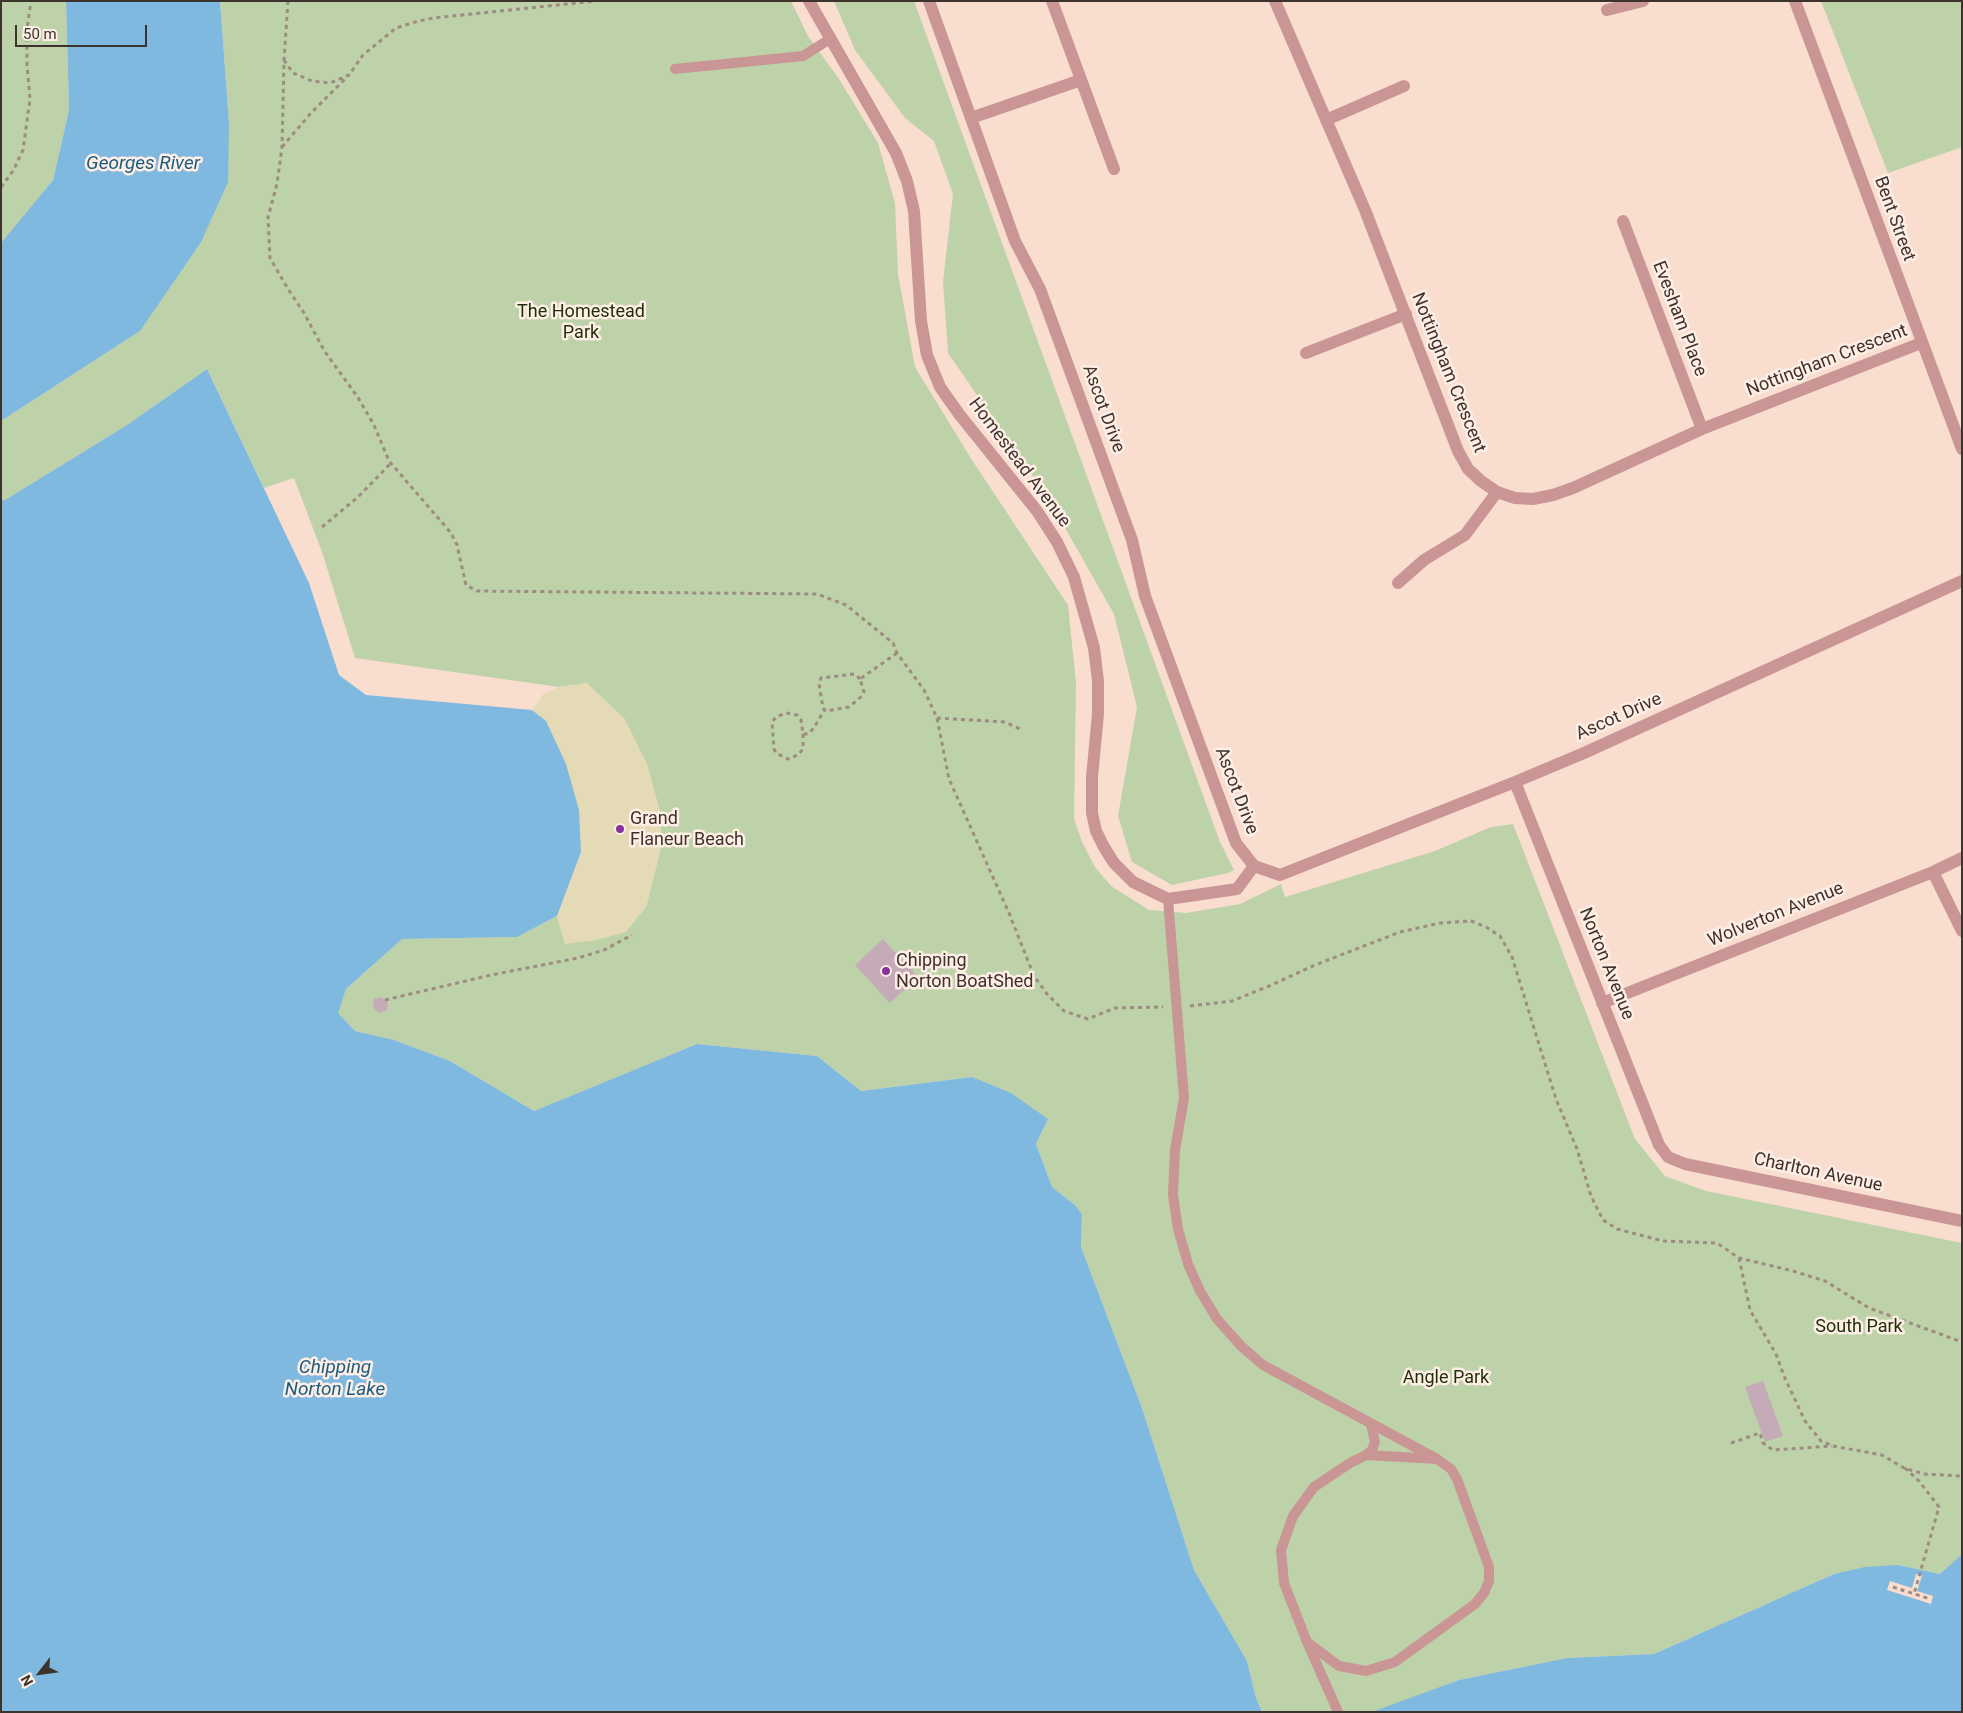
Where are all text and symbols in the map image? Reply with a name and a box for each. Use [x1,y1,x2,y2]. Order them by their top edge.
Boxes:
scale bar [18,15,150,47]
text: 50 m [23,25,57,43]
water label: Georges River [86,153,200,175]
street label: Bent Street [1869,174,1919,264]
street label: Evesham Place [1647,258,1711,380]
street label: Nottingham Crescent [1406,290,1490,456]
park label: The Homestead Park [517,301,645,344]
street label: Nottingham Crescent [1744,320,1910,402]
street label: Ascot Drive [1077,362,1129,456]
street label: Homestead Avenue [963,394,1075,532]
street label: Ascot Drive [1573,689,1665,745]
street label: Ascot Drive [1210,744,1262,838]
place label: Grand Flaneur Beach [630,808,744,851]
marker: Grand Flaneur Beach [614,823,626,835]
street label: Wolverton Avenue [1705,878,1847,952]
street label: Norton Avenue [1574,905,1638,1023]
place label: Chipping Norton BoatShed [896,950,1033,992]
marker: Chipping Norton BoatShed [880,965,892,977]
street label: Charlton Avenue [1752,1149,1884,1197]
park label: South Park [1815,1316,1903,1338]
water label: Chipping Norton Lake [285,1357,385,1401]
park label: Angle Park [1403,1367,1489,1389]
north arrow [15,1648,65,1698]
text: N [18,1672,36,1689]

